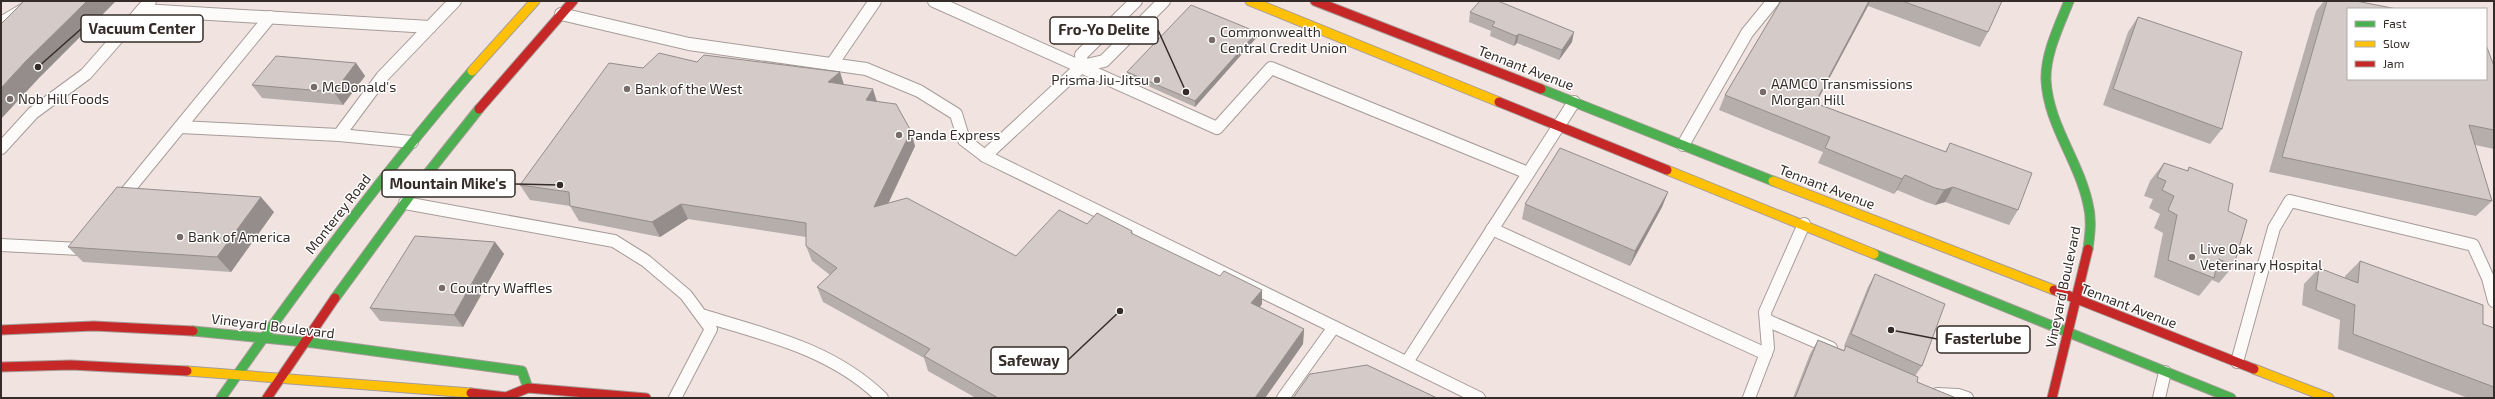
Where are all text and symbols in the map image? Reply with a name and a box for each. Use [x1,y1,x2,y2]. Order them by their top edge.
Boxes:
legend [2347,8,2487,80]
callout: Vacuum Center [81,15,203,42]
text: Fast [2383,16,2407,30]
callout: Fro-Yo Delite [1050,17,1158,44]
text: Vacuum Center [89,19,196,37]
text: Fro-Yo Delite [1058,20,1150,38]
place label: Commonwealth Central Credit Union [1220,23,1347,56]
marker: Commonwealth Central Credit Union [1207,35,1217,45]
text: Slow [2383,36,2410,50]
street label: Tennant Avenue [1476,41,1576,94]
text: Jam [2383,56,2404,70]
place label: Prisma Jiu-Jitsu [1051,71,1149,88]
marker: Prisma Jiu-Jitsu [1152,75,1162,85]
place label: AAMCO Transmissions Morgan Hill [1771,75,1913,108]
place label: McDonald's [322,78,396,95]
place label: Bank of the West [635,80,742,97]
marker: McDonald's [309,82,319,92]
marker: Bank of the West [622,84,632,94]
marker: AAMCO Transmissions Morgan Hill [1758,87,1768,97]
place label: Nob Hill Foods [18,90,109,107]
marker: Nob Hill Foods [5,94,15,104]
place label: Panda Express [907,126,1000,143]
marker: Panda Express [894,130,904,140]
street label: Tennant Avenue [1777,160,1877,213]
street label: Monterey Road [301,170,374,257]
callout: Mountain Mike's [382,170,515,197]
text: Mountain Mike's [389,174,507,192]
street label: Vineyard Boulevard [2041,224,2084,349]
place label: Bank of America [188,228,291,245]
marker: Bank of America [175,232,185,242]
place label: Live Oak Veterinary Hospital [2200,240,2323,273]
marker: Live Oak Veterinary Hospital [2187,252,2197,262]
place label: Country Waffles [450,279,552,296]
street label: Tennant Avenue [2079,279,2179,332]
marker: Country Waffles [437,283,447,293]
street label: Vineyard Boulevard [210,310,336,341]
callout: Fasterlube [1937,326,2030,353]
text: Fasterlube [1945,329,2021,347]
callout: Safeway [991,347,1068,374]
text: Safeway [998,351,1060,370]

